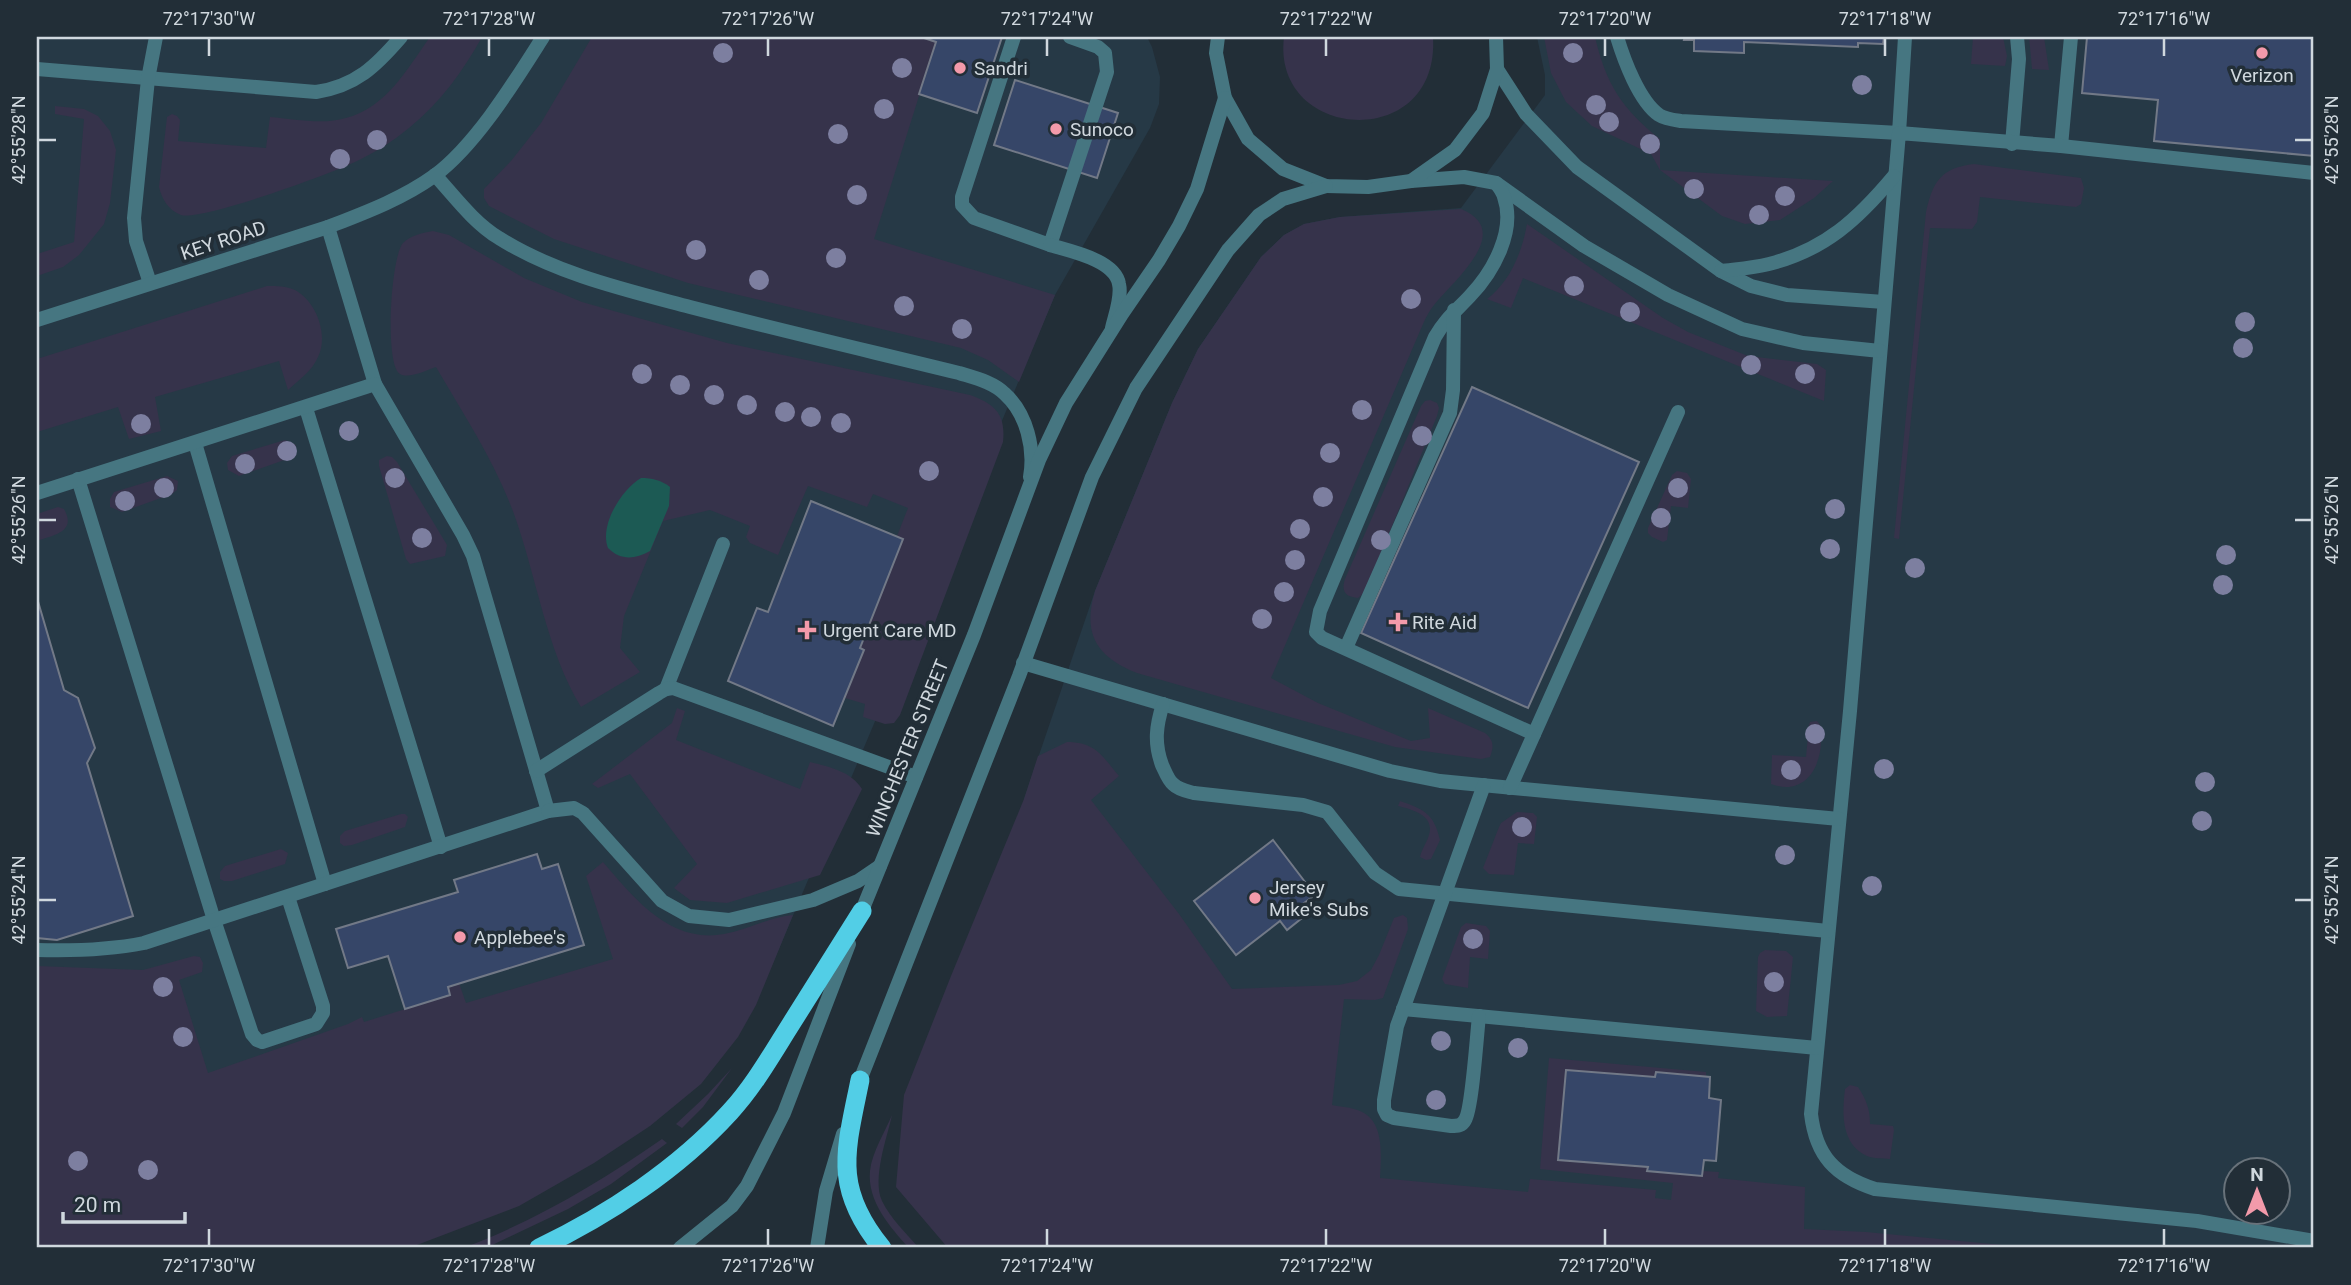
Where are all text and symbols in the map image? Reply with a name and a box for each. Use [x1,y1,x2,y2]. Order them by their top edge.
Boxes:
text: 72°17'30"W [163,8,255,29]
text: 72°17'28"W [443,8,535,29]
text: 72°17'26"W [722,8,814,29]
text: 72°17'24"W [1001,8,1093,29]
text: 72°17'22"W [1280,8,1372,29]
text: 72°17'20"W [1559,8,1651,29]
text: 72°17'18"W [1839,8,1931,29]
text: 72°17'16"W [2118,8,2210,29]
marker: Verizon [2254,45,2270,61]
place label: Sandri [974,57,1028,80]
marker: Sandri [952,60,968,76]
place label: Verizon [2230,64,2294,87]
text: 42°55'28"N [8,95,29,185]
text: 42°55'28"N [2321,95,2342,185]
place label: Sunoco [1070,118,1134,141]
marker: Sunoco [1048,121,1064,137]
street label: KEY ROAD [178,216,269,265]
text: 42°55'26"N [8,475,29,565]
text: 42°55'26"N [2321,475,2342,565]
place label: Rite Aid [1412,611,1477,634]
marker: Rite Aid [1390,614,1406,630]
place label: Urgent Care MD [823,619,957,642]
marker: Urgent Care MD [797,620,817,640]
street label: WINCHESTER STREET [861,656,954,840]
text: 42°55'24"N [8,855,29,945]
text: 42°55'24"N [2321,855,2342,945]
place label: Jersey Mike's Subs [1269,876,1369,921]
marker: Jersey Mike's Subs [1247,890,1263,906]
place label: Applebee's [474,926,566,949]
marker: Applebee's [452,929,468,945]
north arrow [2222,1156,2292,1226]
text: N [2250,1163,2264,1186]
scale bar [63,1180,186,1224]
text: 20 m [74,1193,121,1217]
text: 72°17'30"W [163,1255,255,1276]
text: 72°17'28"W [443,1255,535,1276]
text: 72°17'26"W [722,1255,814,1276]
text: 72°17'24"W [1001,1255,1093,1276]
text: 72°17'22"W [1280,1255,1372,1276]
text: 72°17'20"W [1559,1255,1651,1276]
text: 72°17'18"W [1839,1255,1931,1276]
text: 72°17'16"W [2118,1255,2210,1276]

